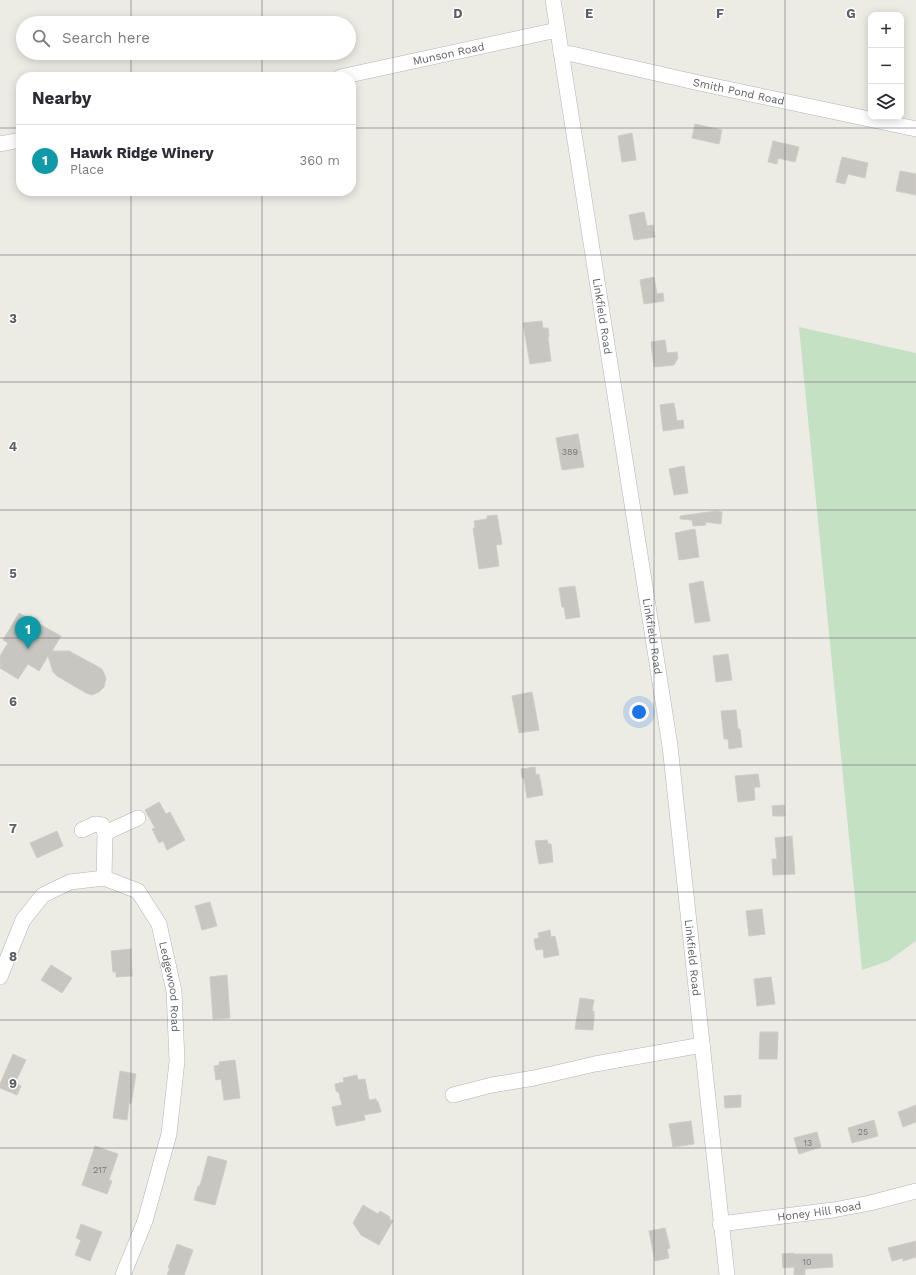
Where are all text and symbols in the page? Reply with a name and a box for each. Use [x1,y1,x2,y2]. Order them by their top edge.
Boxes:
text: D [453,6,463,21]
text: E [585,6,593,21]
text: F [716,6,724,21]
text: G [846,6,856,21]
map controls [868,12,904,120]
button: + [868,12,904,48]
search box [16,16,356,60]
icon: search [30,27,52,49]
text: Search here [62,29,150,47]
street label: Munson Road [412,40,486,68]
button: − [868,48,904,84]
street label: Smith Pond Road [692,76,786,108]
button: layers [868,84,904,120]
text: Nearby [32,88,91,108]
text: Hawk Ridge Winery [70,144,214,162]
text: 1 [42,153,48,168]
text: 360 m [300,153,340,168]
text: Place [70,162,104,177]
street label: Linkfield Road [590,277,614,355]
text: 3 [9,311,17,326]
text: 4 [9,439,18,454]
house number: 389 [562,447,578,457]
text: 5 [9,566,17,581]
street label: Linkfield Road [640,597,665,675]
pin: 1 [15,616,41,649]
text: 6 [9,694,17,709]
your location [629,702,649,722]
text: 7 [9,821,17,836]
street label: Linkfield Road [682,919,703,997]
street label: Ledgewood Road [156,940,182,1032]
text: 8 [9,949,17,964]
text: 9 [9,1076,17,1091]
house number: 25 [858,1127,868,1137]
house number: 13 [804,1138,812,1148]
house number: 217 [93,1165,107,1175]
street label: Honey Hill Road [776,1199,862,1224]
house number: 10 [802,1257,812,1267]

